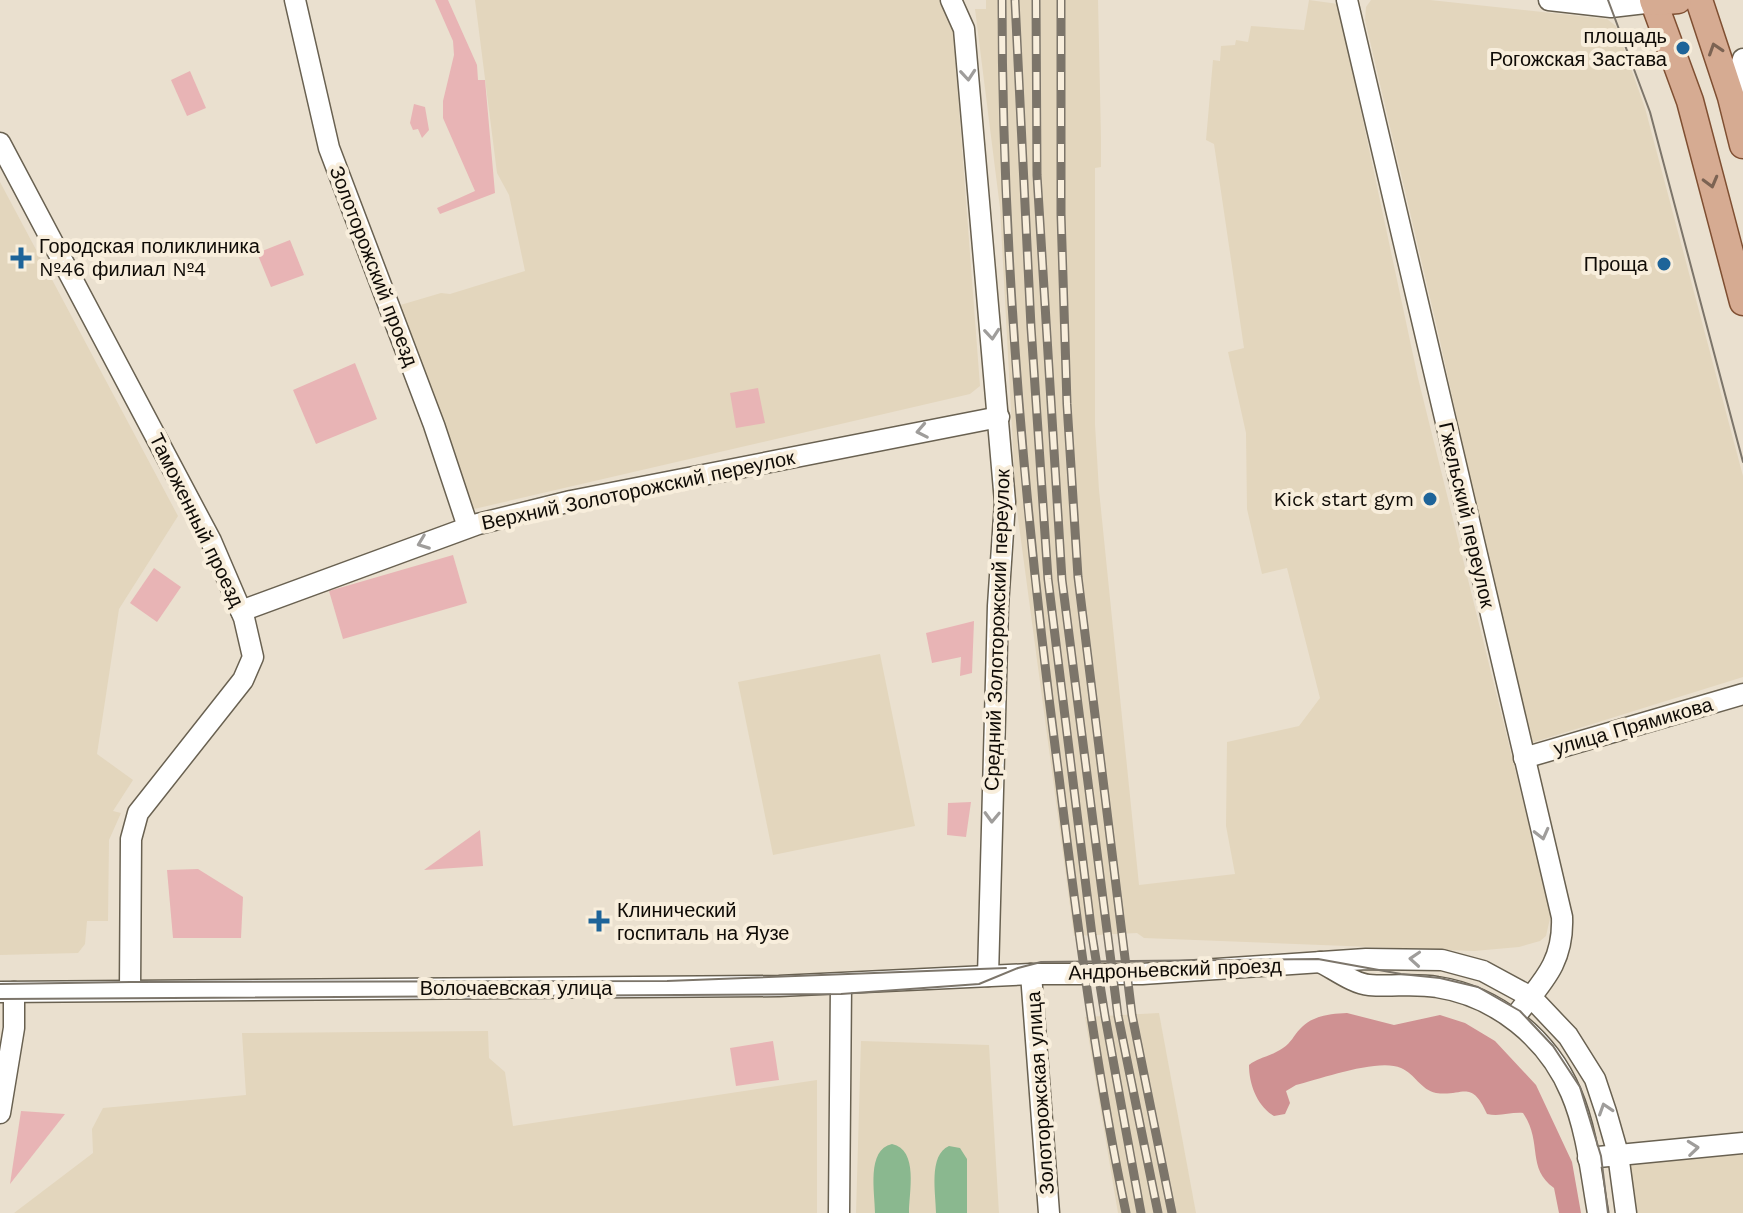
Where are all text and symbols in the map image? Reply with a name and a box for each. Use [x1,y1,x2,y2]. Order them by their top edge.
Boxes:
place label: площадь Рогожская Застава [1490,24,1668,71]
marker: площадь Рогожская Застава [1674,39,1692,57]
one-way arrow [1708,42,1724,56]
one-way arrow [959,69,976,82]
street label: Золоторожский проезд [325,162,423,370]
one-way arrow [1702,175,1719,189]
place label: Городская поликлиника №46 филиал №4 [39,234,261,281]
marker: Городская поликлиника №46 филиал №4 [10,247,32,269]
place label: Проща [1584,252,1649,276]
marker: Проща [1655,255,1673,273]
one-way arrow [983,328,1000,341]
street label: Гжельский переулок [1434,420,1500,610]
one-way arrow [916,422,929,439]
street label: Таможенный проезд [145,429,250,611]
street label: Верхний Золоторожский переулок [479,445,797,535]
street label: Средний Золоторожский переулок [979,468,1015,791]
place label: Kick start gym [1274,487,1414,511]
marker: Kick start gym [1421,490,1439,508]
one-way arrow [417,533,431,550]
street label: улица Прямикова [1551,692,1716,760]
one-way arrow [983,811,1000,824]
one-way arrow [1533,827,1550,840]
place label: Клинический госпиталь на Яузе [617,898,789,945]
marker: Клинический госпиталь на Яузе [588,910,610,932]
one-way arrow [1409,951,1422,968]
street label: Андроньевский проезд [1068,953,1282,985]
street label: Волочаевская улица [420,976,613,1000]
street label: Золоторожская улица [1021,990,1059,1195]
one-way arrow [1598,1103,1614,1117]
one-way arrow [1687,1140,1700,1157]

